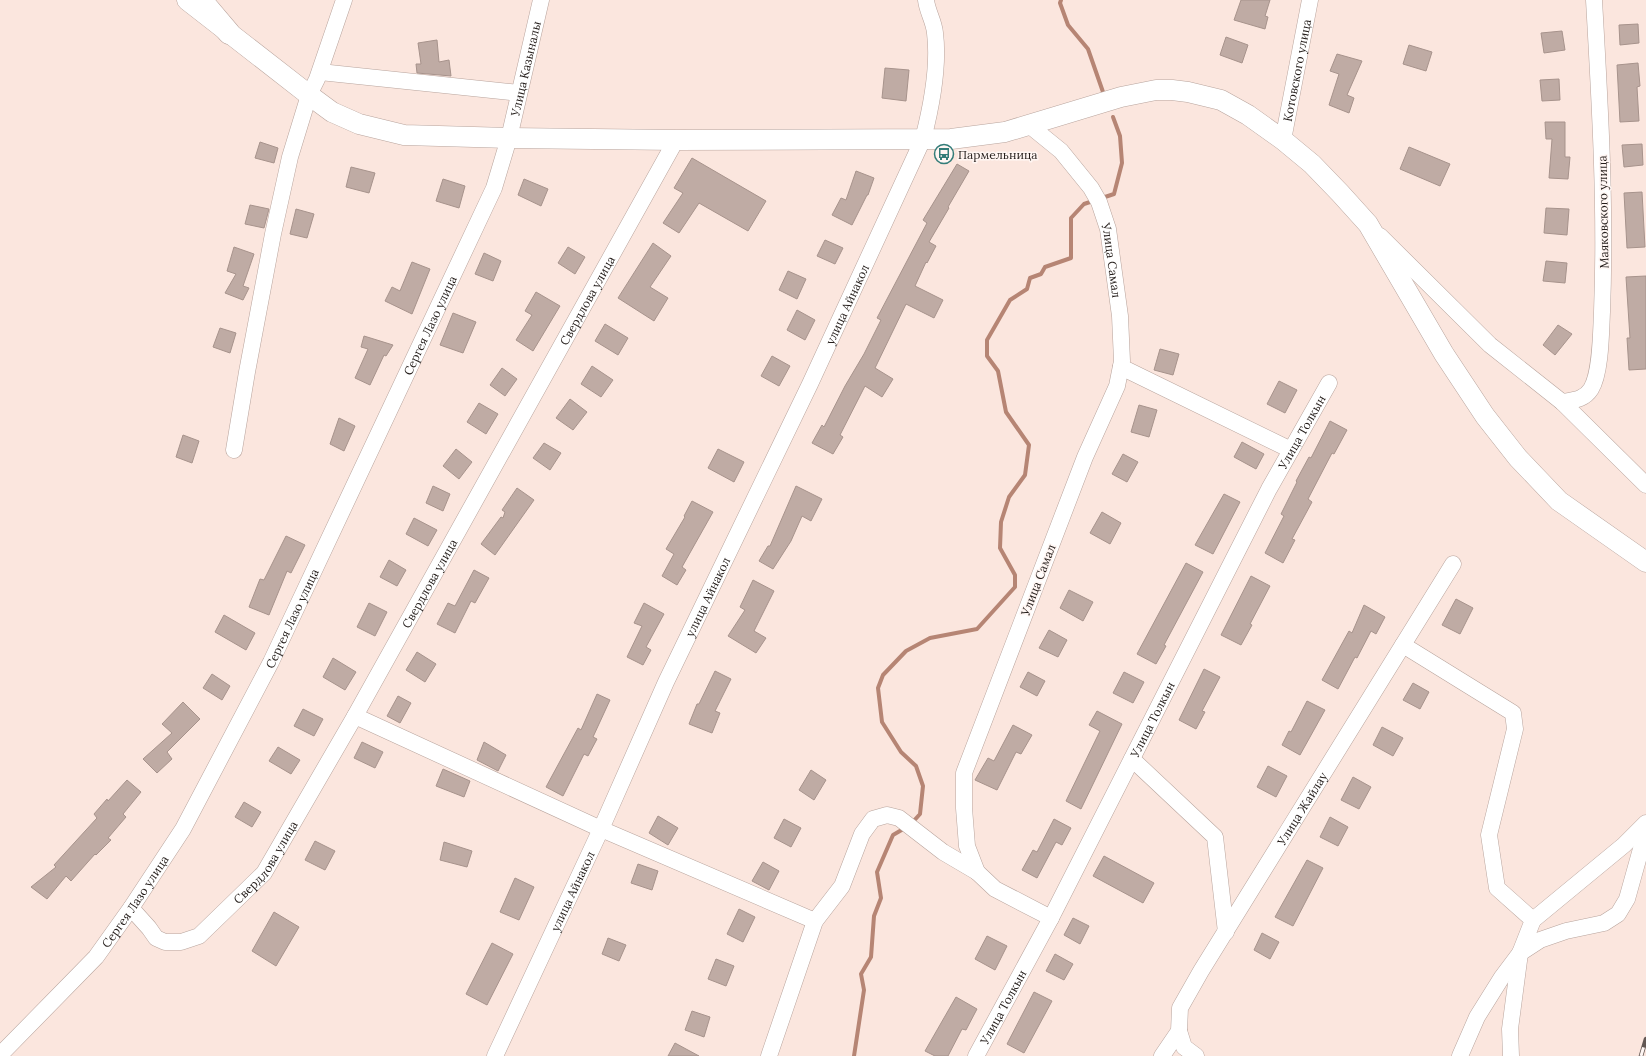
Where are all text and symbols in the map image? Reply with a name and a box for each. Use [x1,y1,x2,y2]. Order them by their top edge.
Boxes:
street label: Котовского улица [1279,18,1314,123]
street label: Улица Казыналы [507,19,543,119]
bus stop icon: Пармельница [933,143,955,165]
place label: Пармельница [958,147,1037,162]
street label: Маяковского улица [1595,155,1611,269]
street label: Улица Самал [1099,220,1125,299]
street label: Свердлова улица [556,253,618,347]
street label: улица Айнакол [822,262,872,347]
street label: Сергея Лазо улица [400,273,459,377]
street label: Улица Толкын [1274,392,1328,472]
street label: Свердлова улица [398,536,460,630]
street label: Улица Самал [1017,542,1059,619]
street label: улица Айнакол [682,554,733,639]
street label: Сергея Лазо улица [262,566,321,671]
street label: Улица Толкын [1126,679,1177,760]
street label: Улица Жайлау [1273,768,1330,849]
street label: Свердлова улица [230,818,300,906]
street label: улица Айнакол [547,849,597,934]
street label: Сергея Лазо улица [98,852,171,950]
street label: Улица Толкын [976,967,1029,1048]

